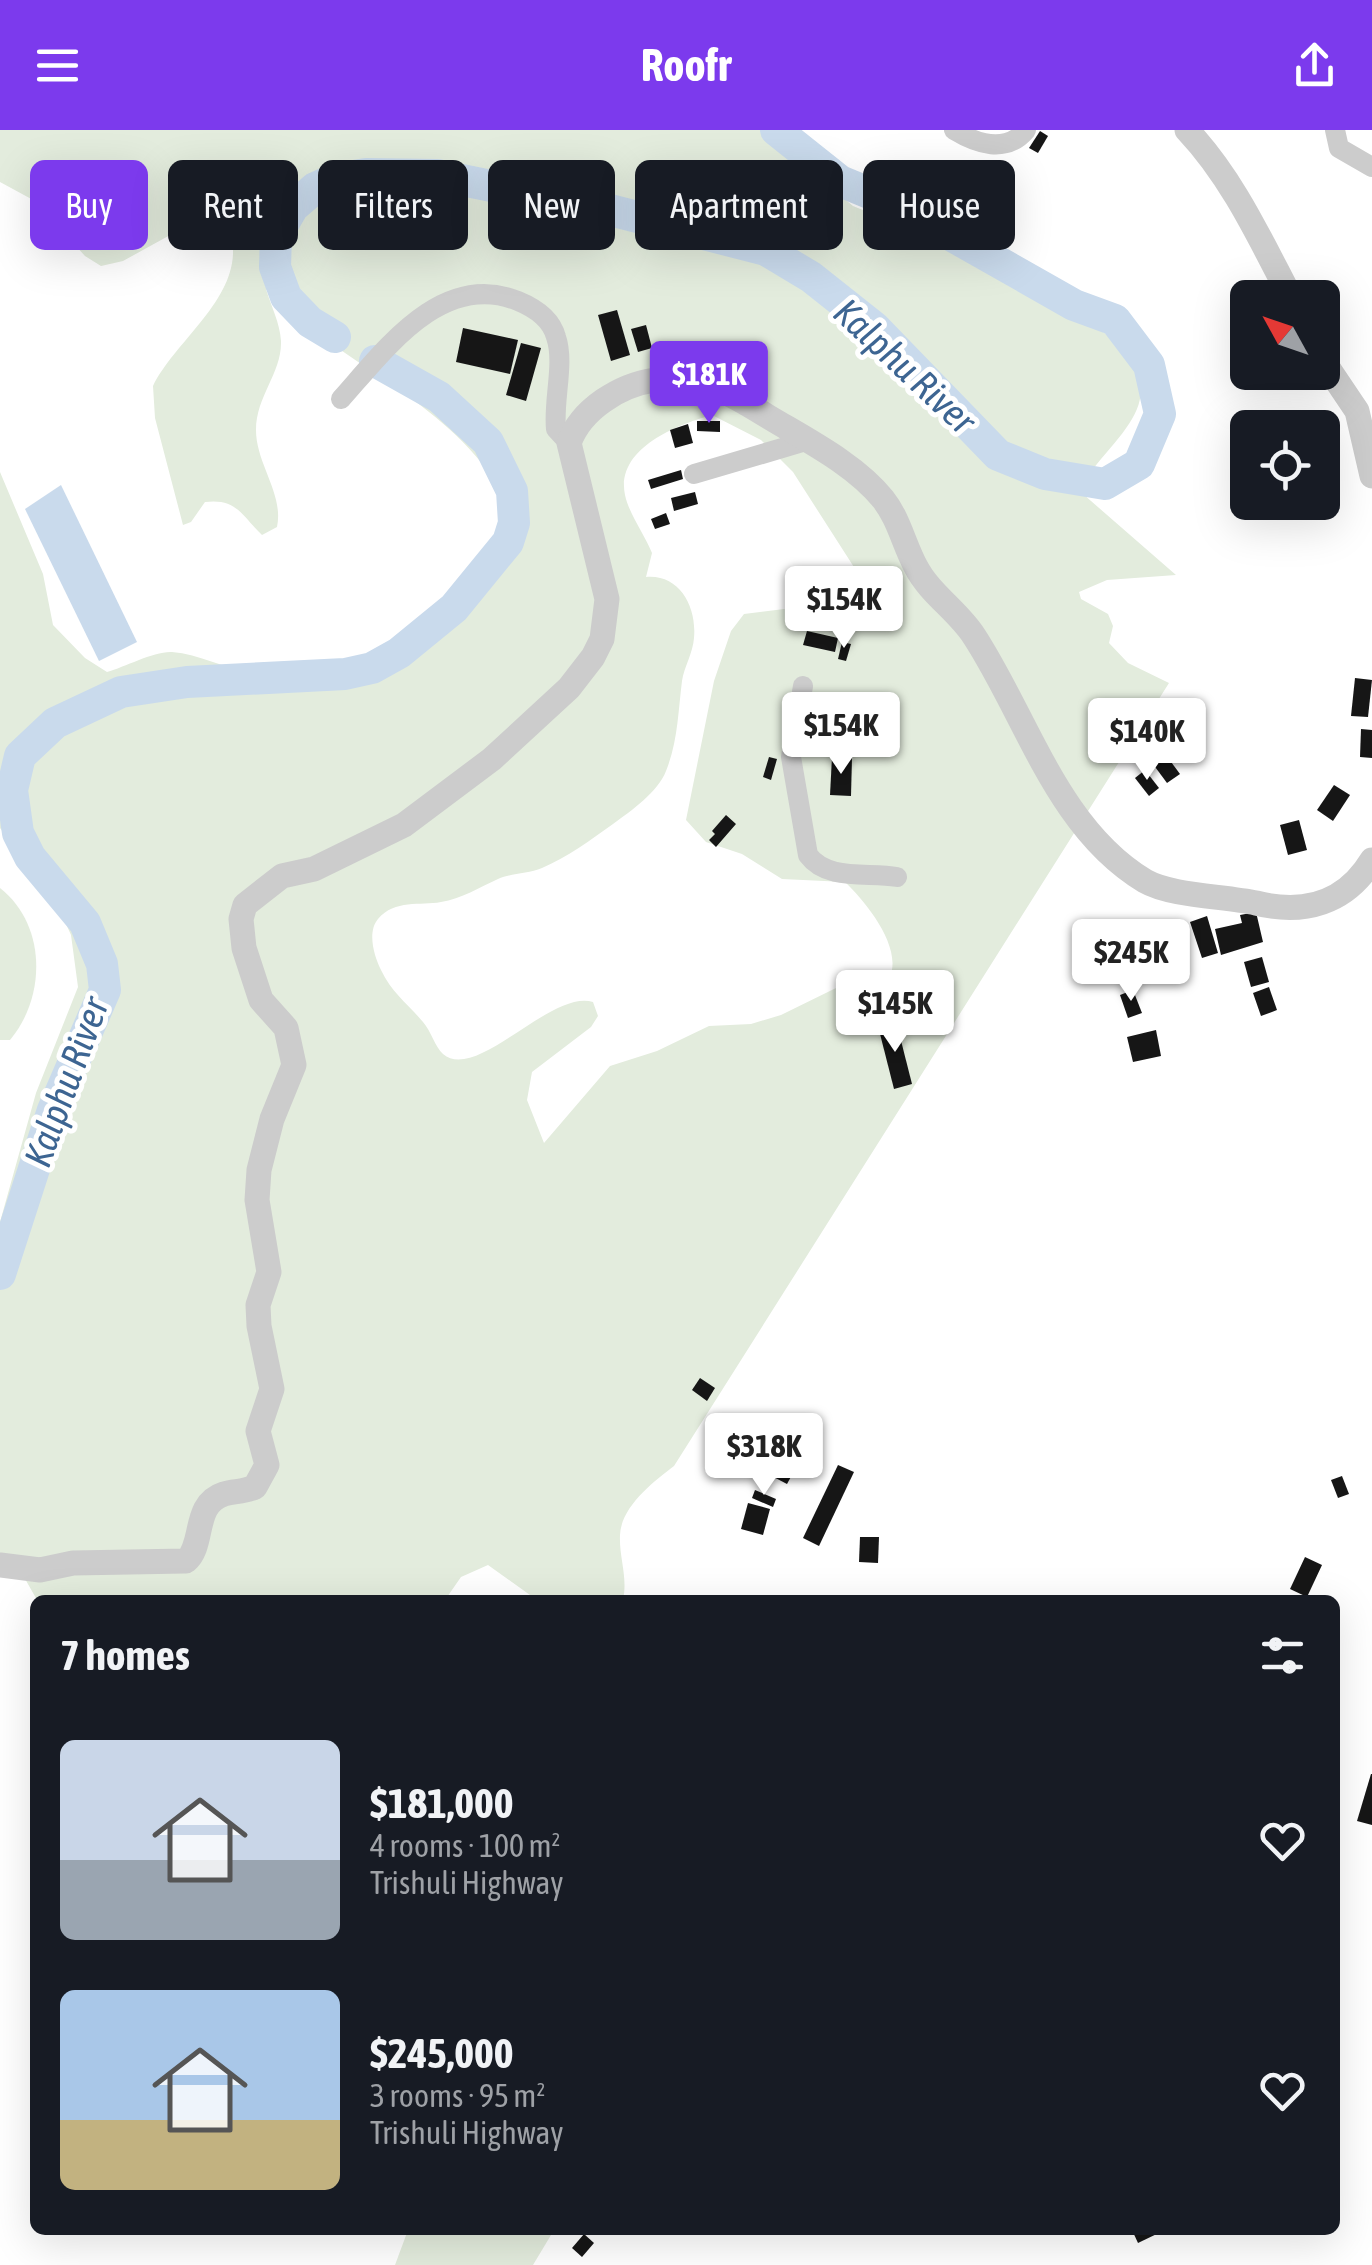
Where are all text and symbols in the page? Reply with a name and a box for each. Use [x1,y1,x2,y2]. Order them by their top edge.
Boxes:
icon: menu [30,38,85,93]
icon: share [1287,38,1342,93]
text: Roofr [641,39,731,91]
chip: Buy [30,160,148,250]
chip: Rent [168,160,298,250]
chip: Filters [318,160,468,250]
chip: New [488,160,615,250]
chip: Apartment [635,160,843,250]
chip: House [863,160,1015,250]
north arrow [1230,280,1340,390]
map controls [1230,280,1340,520]
water label: Kalphu River [826,290,986,443]
pin: $181K [639,341,779,426]
text: $181K [672,355,746,392]
button: locate [1230,410,1340,520]
pin: $154K [774,566,914,651]
text: $154K [807,580,881,617]
pin: $154K [771,692,911,777]
pin: $140K [1077,698,1217,783]
text: $154K [804,706,878,743]
text: $140K [1110,712,1184,749]
pin: $245K [1061,919,1201,1004]
text: $245K [1094,933,1168,970]
pin: $145K [825,970,965,1055]
text: $145K [858,984,932,1021]
water label: Kalphu River [16,990,117,1173]
pin: $318K [694,1413,834,1498]
text: $318K [727,1427,801,1464]
icon: filters [1255,1628,1310,1683]
text: 7 homes [60,1631,190,1679]
text: $181,000 [370,1779,514,1827]
icon: home [140,1780,260,1900]
icon: heart [1255,1813,1310,1868]
text: 4 rooms · 100 m² [370,1827,560,1864]
text: Trishuli Highway [370,1864,564,1901]
text: $245,000 [370,2029,514,2077]
icon: home [140,2030,260,2150]
icon: heart [1255,2063,1310,2118]
text: 3 rooms · 95 m² [370,2077,545,2114]
text: Trishuli Highway [370,2114,564,2151]

